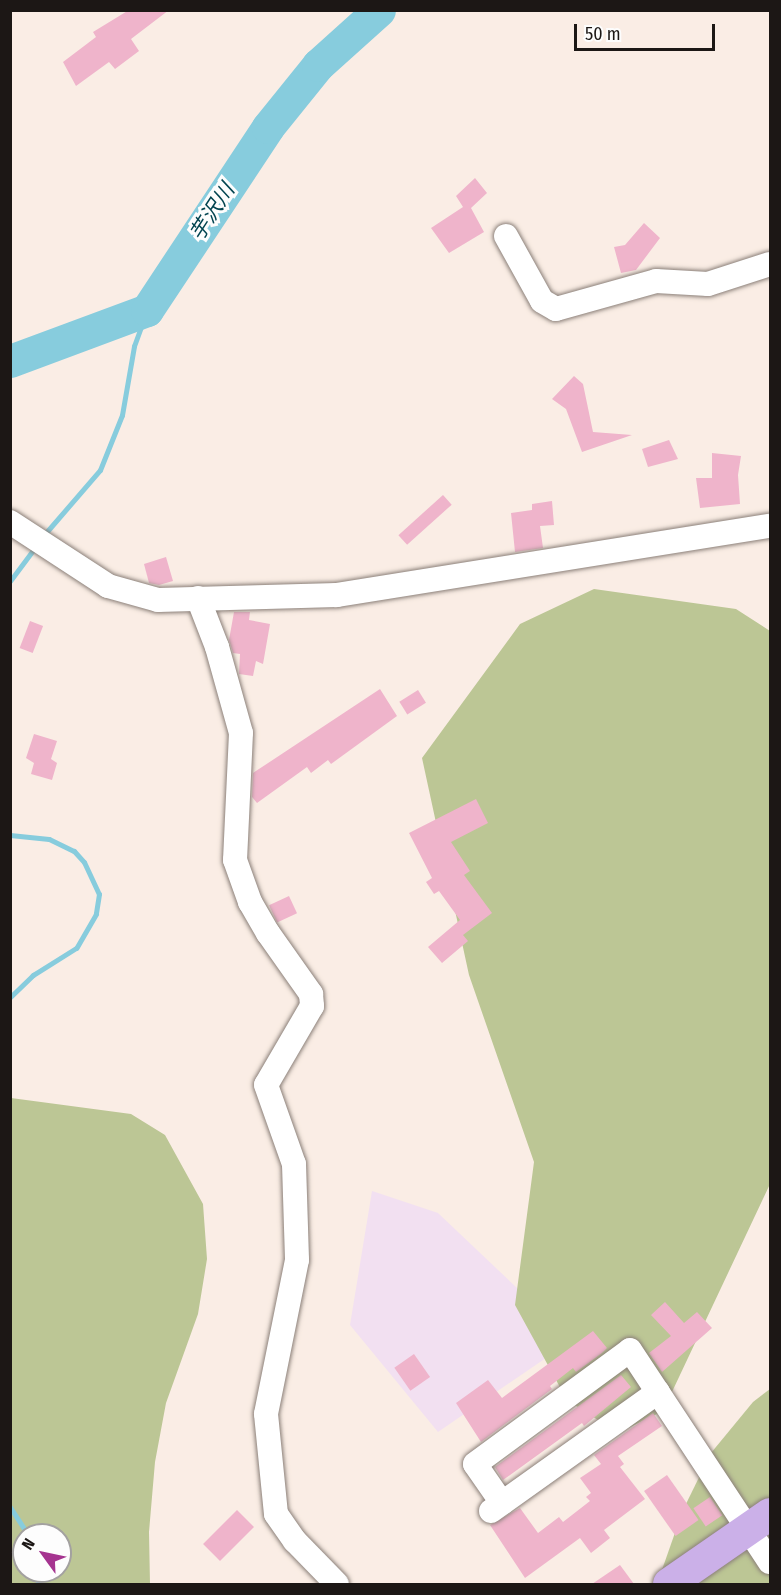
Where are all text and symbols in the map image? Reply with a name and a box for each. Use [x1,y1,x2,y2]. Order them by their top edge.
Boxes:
scale bar [577,12,718,50]
text: 50 m [585,23,621,45]
water label: 芋沢川 [184,179,240,245]
north arrow [12,1523,72,1583]
text: N [18,1535,39,1553]

